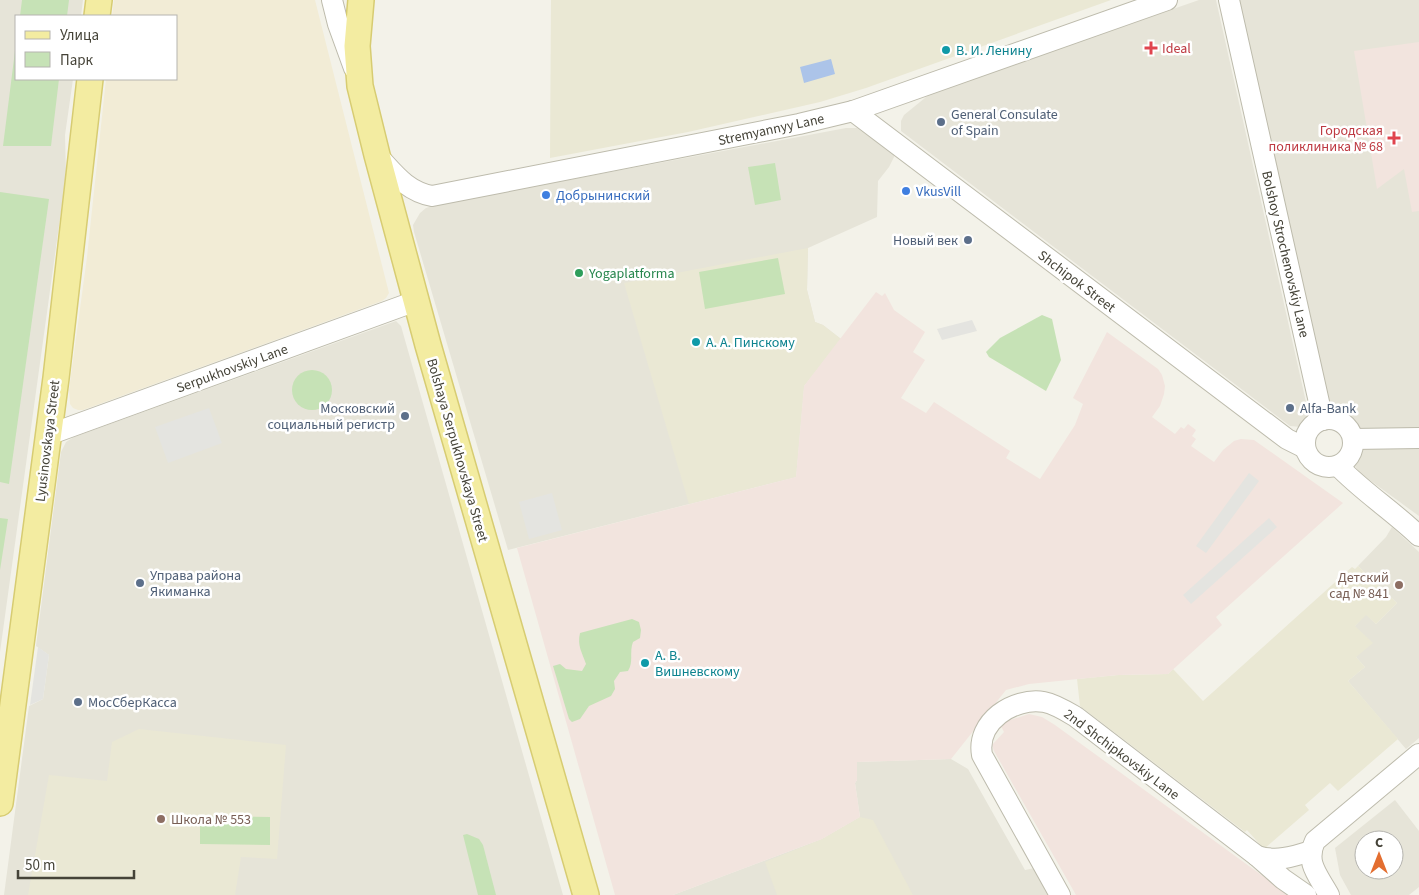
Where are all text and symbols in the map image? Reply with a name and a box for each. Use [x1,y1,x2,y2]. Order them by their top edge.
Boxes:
legend [15,15,178,80]
text: Улица [60,25,99,46]
place label: Ideal [1162,39,1191,59]
place label: В. И. Ленину [956,41,1032,61]
marker: Ideal [1144,41,1158,55]
marker: В. И. Ленину [940,44,952,56]
text: Парк [60,50,94,71]
place label: General Consulate of Spain [951,105,1058,141]
street label: Stremyannyy Lane [716,109,826,151]
marker: General Consulate of Spain [935,116,947,128]
place label: Городская поликлиника № 68 [1268,121,1383,157]
marker: Городская поликлиника № 68 [1387,131,1401,145]
street label: Bolshoy Strochenovskiy Lane [1256,169,1314,340]
place label: VkusVill [916,182,962,202]
marker: VkusVill [900,185,912,197]
place label: Добрынинский [556,186,650,206]
marker: Добрынинский [540,189,552,201]
place label: Новый век [893,231,958,251]
marker: Новый век [962,234,974,246]
street label: Shchipok Street [1033,246,1120,318]
place label: Yogaplatforma [588,264,674,284]
marker: Yogaplatforma [573,267,585,279]
place label: А. А. Пинскому [706,333,795,353]
marker: А. А. Пинскому [690,336,702,348]
street label: Serpukhovskiy Lane [174,339,291,398]
street label: Bolshaya Serpukhovskaya Street [421,356,493,545]
street label: Lyusinovskaya Street [31,379,65,503]
place label: Московский социальный регистр [267,399,395,435]
place label: Alfa-Bank [1300,399,1356,419]
marker: Alfa-Bank [1284,402,1296,414]
marker: Московский социальный регистр [399,410,411,422]
place label: Управа района Якиманка [150,566,241,602]
place label: Детский сад № 841 [1329,568,1389,604]
marker: Управа района Якиманка [134,577,146,589]
marker: Детский сад № 841 [1393,579,1405,591]
place label: А. В. Вишневскому [655,646,740,682]
marker: А. В. Вишневскому [639,657,651,669]
place label: МосСберКасса [88,693,177,713]
marker: МосСберКасса [72,696,84,708]
street label: 2nd Shchipkovskiy Lane [1059,705,1183,805]
place label: Школа № 553 [171,810,251,830]
marker: Школа № 553 [155,813,167,825]
north arrow [1354,830,1404,880]
text: С [1375,833,1383,853]
scale bar [18,848,134,880]
text: 50 m [25,855,55,876]

